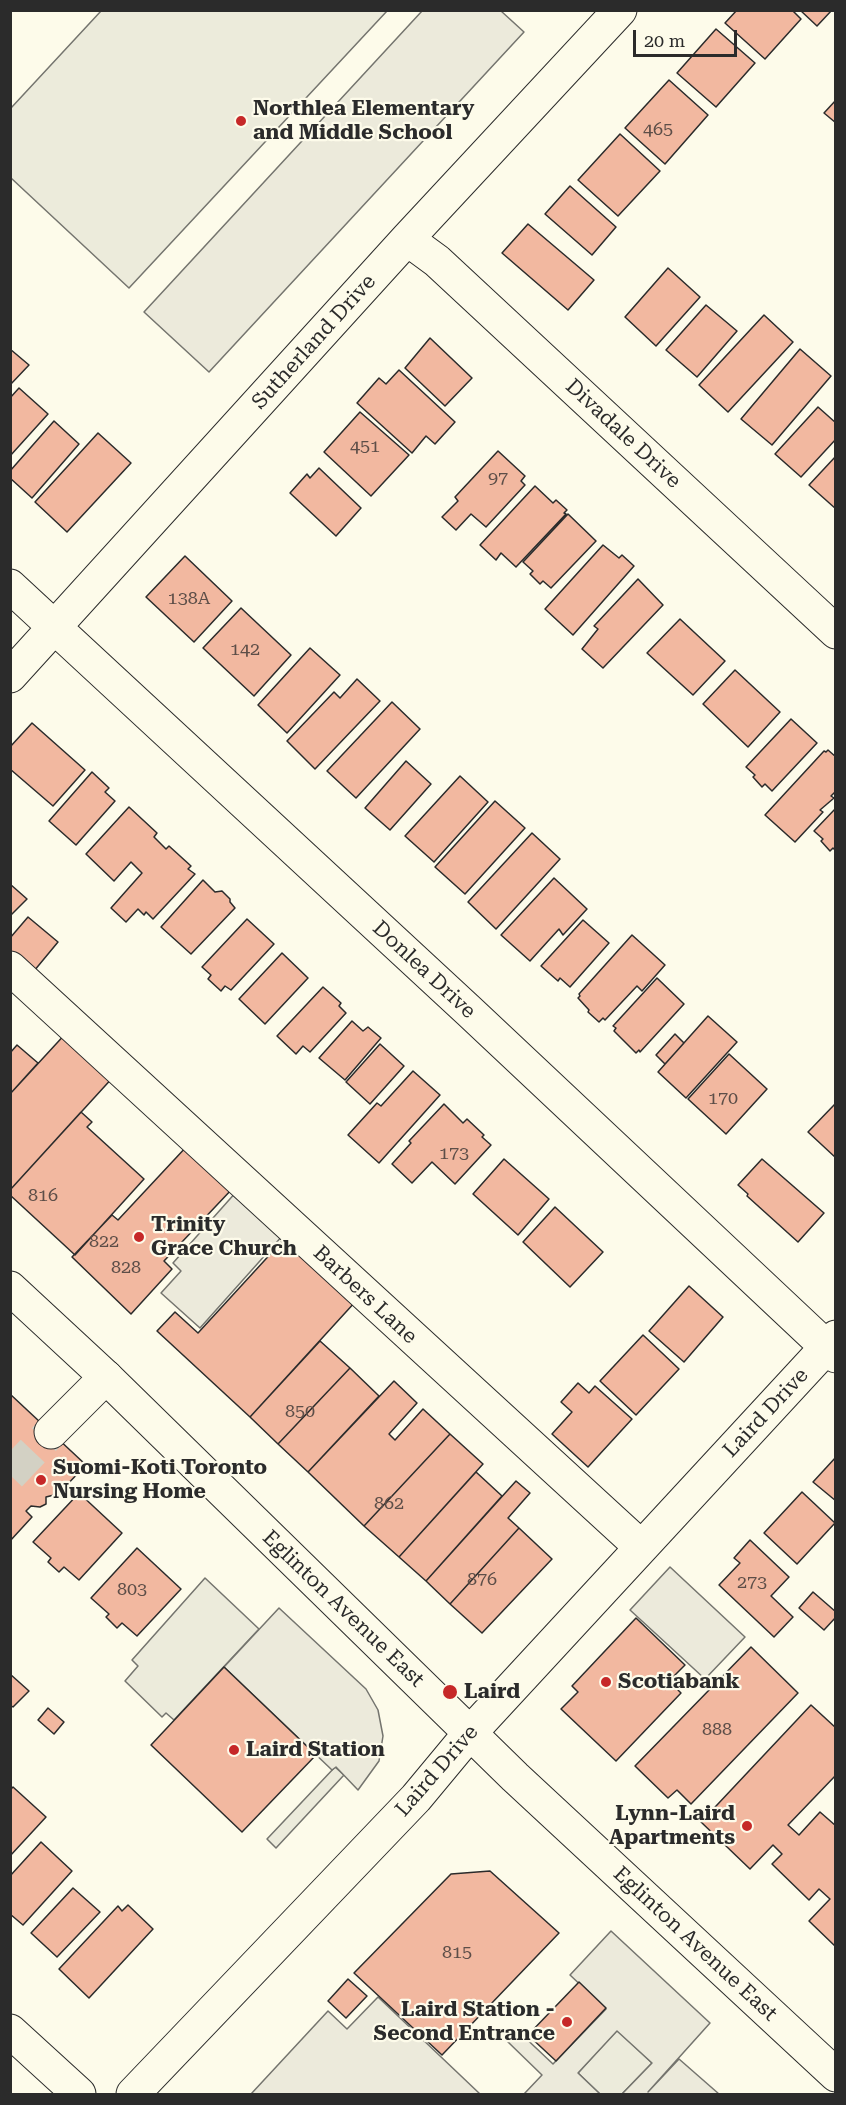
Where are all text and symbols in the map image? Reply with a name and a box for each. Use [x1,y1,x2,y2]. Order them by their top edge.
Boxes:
scale bar [636,18,740,56]
text: 20 m [644,30,685,51]
place label: Northlea Elementary and Middle School [253,96,474,146]
marker: Northlea Elementary and Middle School [234,114,248,128]
house number: 465 [643,119,673,141]
street label: Sutherland Drive [247,269,381,415]
street label: Divadale Drive [560,374,686,494]
house number: 451 [350,436,380,458]
house number: 97 [488,468,508,490]
house number: 138A [168,588,210,610]
house number: 142 [230,639,260,661]
street label: Donlea Drive [367,916,481,1024]
house number: 170 [708,1088,738,1110]
house number: 173 [439,1143,469,1165]
house number: 816 [28,1185,58,1207]
place label: Trinity Grace Church [151,1212,297,1262]
marker: Trinity Grace Church [132,1230,146,1244]
house number: 822 [89,1231,119,1253]
street label: Barbers Lane [308,1241,422,1349]
house number: 828 [111,1257,141,1279]
street label: Laird Drive [718,1363,814,1463]
house number: 850 [285,1401,315,1423]
place label: Suomi-Koti Toronto Nursing Home [53,1455,267,1505]
marker: Suomi-Koti Toronto Nursing Home [34,1473,48,1487]
house number: 862 [374,1493,404,1515]
street label: Eglinton Avenue East [257,1525,429,1693]
house number: 876 [467,1569,497,1591]
house number: 273 [737,1572,767,1594]
house number: 803 [117,1579,147,1601]
place label: Scotiabank [618,1669,740,1695]
marker: Scotiabank [599,1675,613,1689]
place label: Laird [464,1679,520,1705]
marker: Laird [441,1683,459,1701]
house number: 888 [702,1719,732,1741]
street label: Laird Drive [390,1720,484,1822]
place label: Laird Station [246,1737,385,1763]
marker: Laird Station [227,1743,241,1757]
place label: Lynn-Laird Apartments [609,1801,735,1851]
marker: Lynn-Laird Apartments [740,1819,754,1833]
street label: Eglinton Avenue East [608,1862,782,2026]
house number: 815 [442,1942,472,1964]
place label: Laird Station - Second Entrance [374,1997,555,2047]
marker: Laird Station - Second Entrance [560,2015,574,2029]

